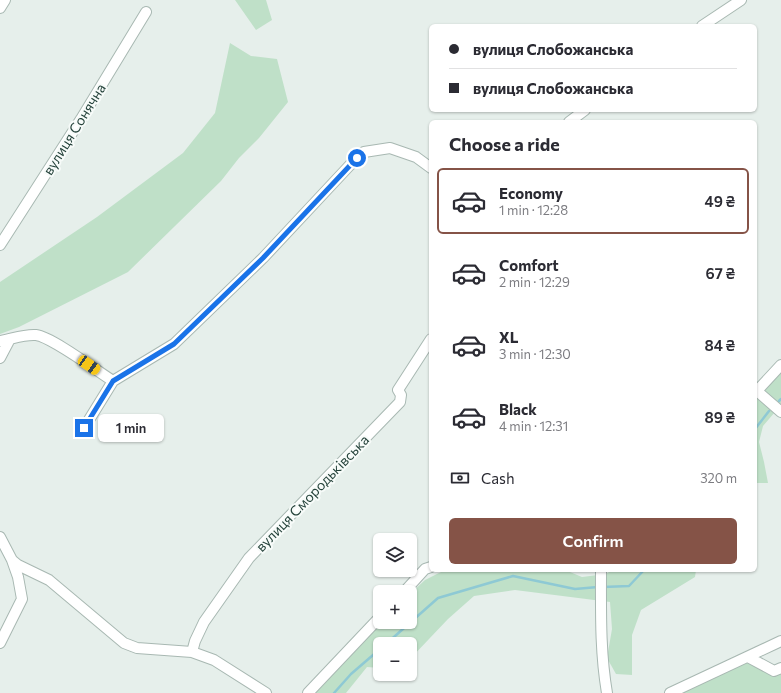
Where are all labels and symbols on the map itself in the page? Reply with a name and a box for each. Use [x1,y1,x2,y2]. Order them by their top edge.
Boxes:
street label: вулиця Сонячна [39,80,109,178]
route start [348,149,366,167]
car [76,353,102,377]
callout: 1 min [98,414,164,442]
route end [75,419,93,437]
street label: вулиця Смородьківська [252,431,372,555]

